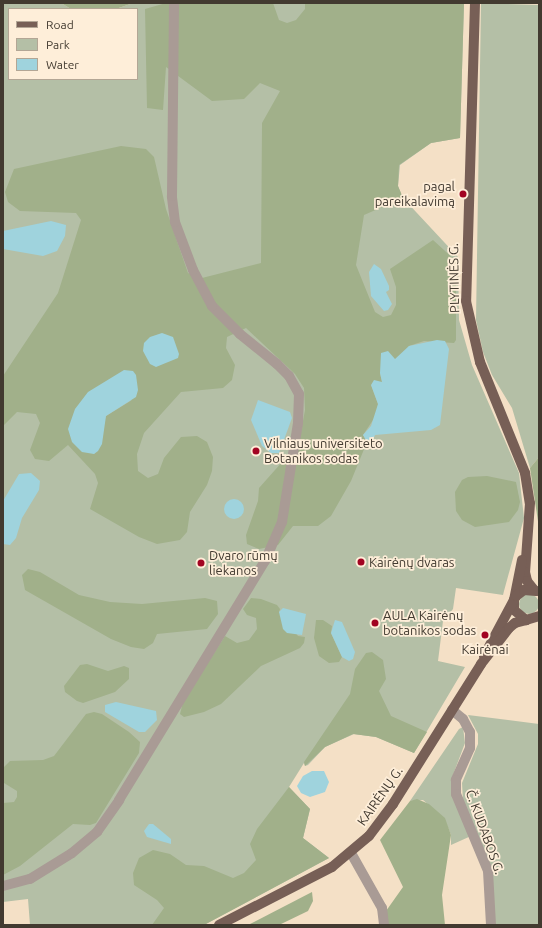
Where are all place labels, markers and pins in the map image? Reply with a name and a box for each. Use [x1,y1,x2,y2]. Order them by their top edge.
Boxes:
place label: pagal pareikalavimą [375,179,455,210]
marker: pagal pareikalavimą [458,189,468,199]
place label: Vilniaus universiteto Botanikos sodas [264,436,383,467]
marker: Vilniaus universiteto Botanikos sodas [251,446,261,456]
place label: Dvaro rūmų liekanos [209,548,278,579]
place label: Kairėnų dvaras [369,554,455,570]
marker: Kairėnų dvaras [356,557,366,567]
marker: Dvaro rūmų liekanos [196,558,206,568]
place label: AULA Kairėnų botanikos sodas [383,608,476,639]
marker: AULA Kairėnų botanikos sodas [370,618,380,628]
marker: Kairėnai [480,630,490,640]
place label: Kairėnai [461,641,509,657]

